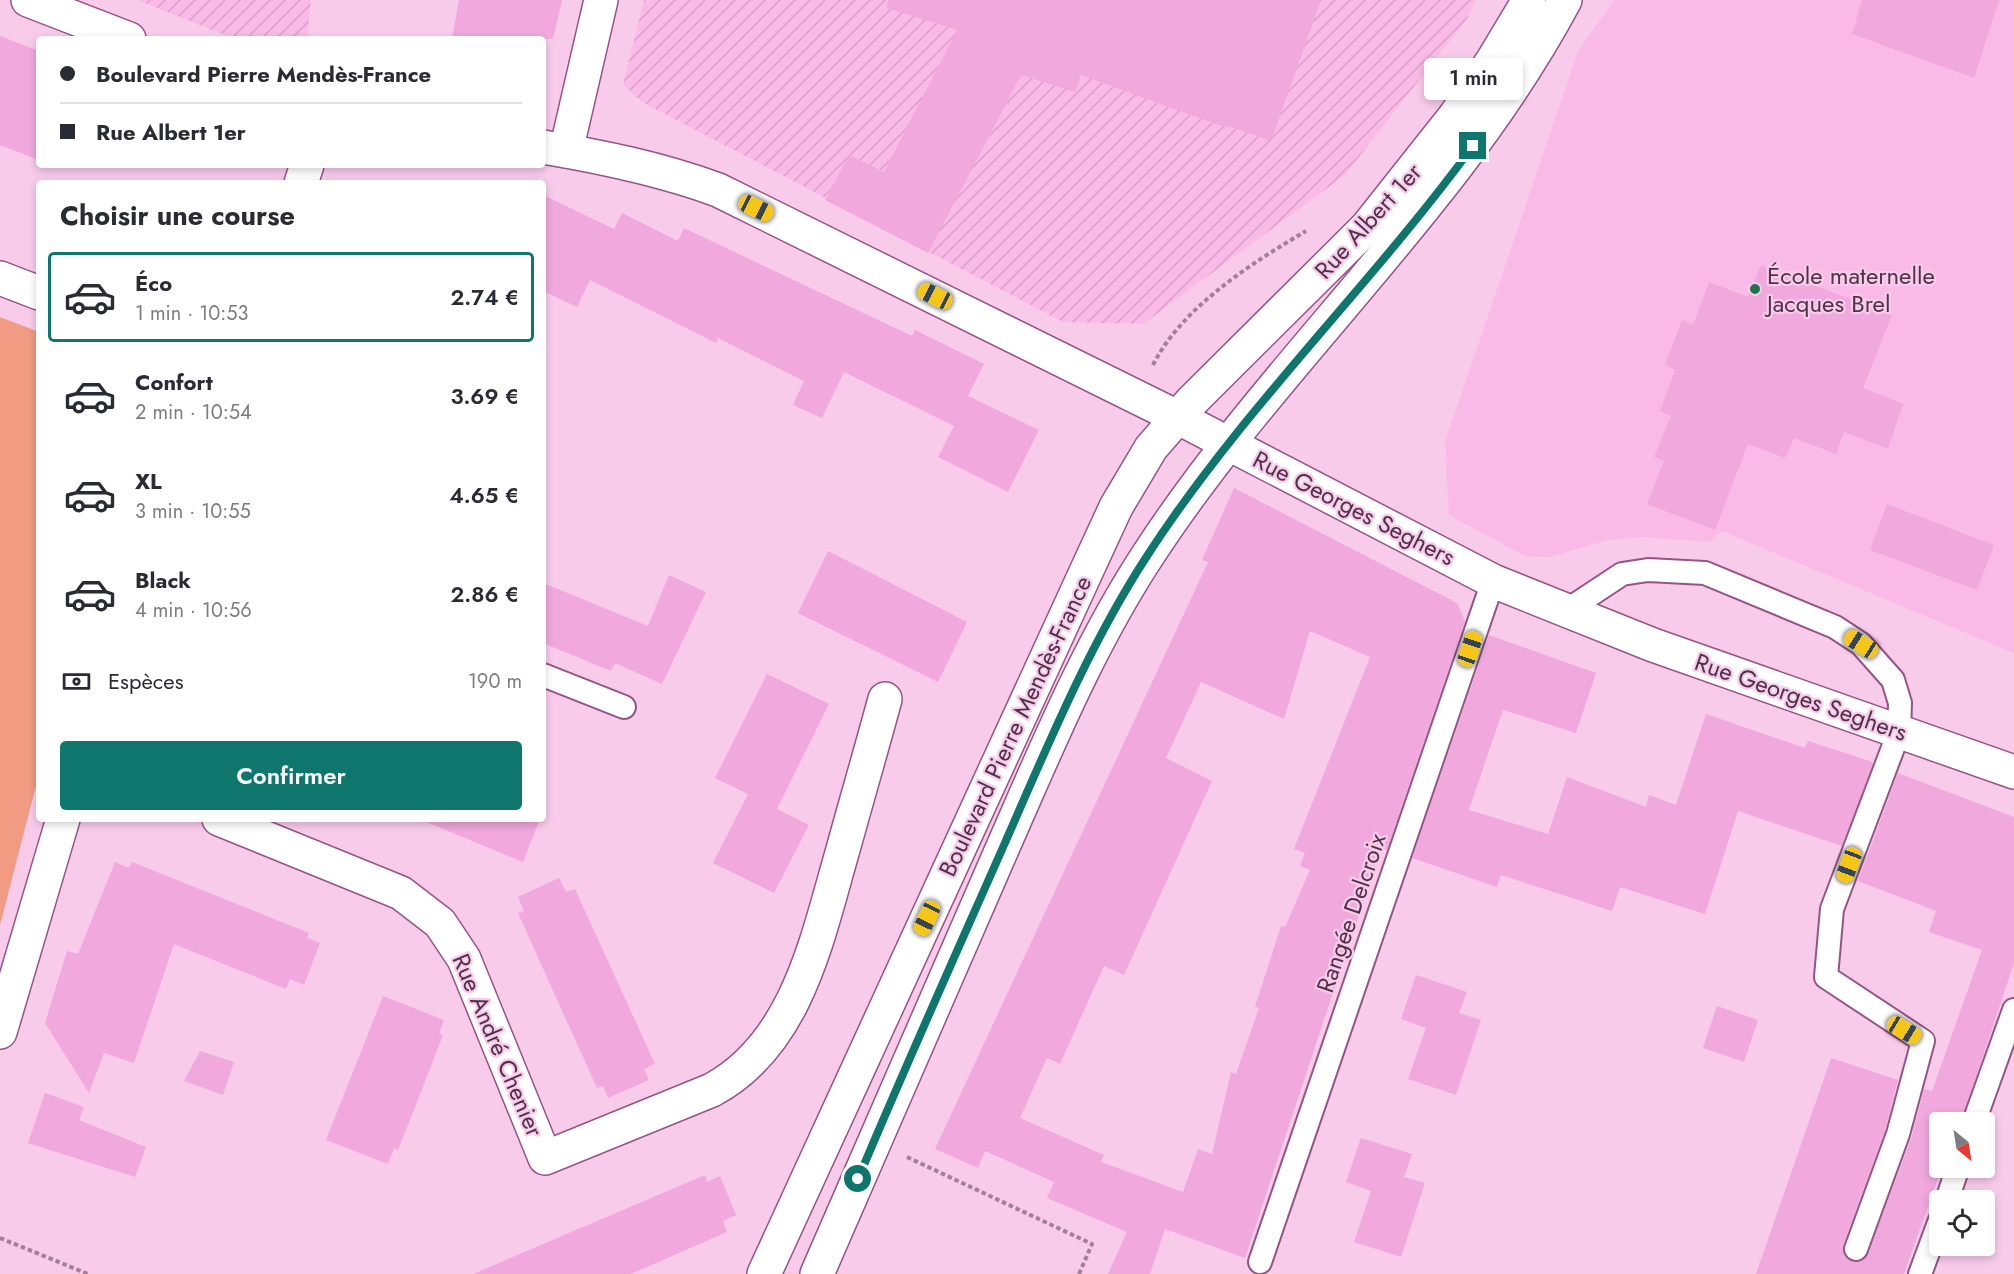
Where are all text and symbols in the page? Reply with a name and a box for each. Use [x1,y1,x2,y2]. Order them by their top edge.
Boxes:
text: Boulevard Pierre Mendès-France [96,58,431,90]
callout: 1 min [1424,59,1522,101]
text: 1 min [1449,64,1498,93]
text: Rue Albert 1er [96,116,246,148]
route end [1459,132,1486,159]
street label: Rue Albert 1er [1306,155,1430,287]
car [736,192,776,224]
text: Choisir une course [60,196,295,235]
place label: École maternelle Jacques Brel [1764,258,1935,321]
text: Éco [135,267,172,299]
icon: car [63,270,117,324]
car [915,280,955,312]
text: 2.74 € [450,281,519,313]
marker: École maternelle Jacques Brel [1748,282,1762,296]
text: 1 min · 10:53 [135,299,249,328]
text: Confort [135,366,213,398]
icon: car [63,369,117,423]
text: 3.69 € [451,380,519,412]
text: 2 min · 10:54 [135,398,252,427]
street label: Rue Georges Seghers [1247,442,1461,574]
text: XL [135,465,162,497]
icon: car [63,468,117,522]
text: 4.65 € [449,479,519,511]
text: 3 min · 10:55 [135,497,251,526]
text: Black [135,564,191,596]
icon: car [63,567,117,621]
street label: Boulevard Pierre Mendès-France [930,570,1100,882]
text: 2.86 € [450,578,519,610]
text: 4 min · 10:56 [135,596,252,625]
car [1841,627,1881,661]
car [1456,629,1484,669]
street label: Rue Georges Seghers [1690,644,1912,750]
icon: cash [60,665,93,698]
text: Espèces [108,665,184,697]
text: 190 m [468,667,522,696]
button: Confirmer [60,741,522,810]
street label: Rangée Delcroix [1307,828,1395,997]
car [1834,845,1864,885]
car [911,898,943,938]
street label: Rue André Chenier [444,948,553,1143]
car [1884,1013,1924,1047]
north arrow [1929,1112,1995,1178]
map controls [1929,1112,1995,1256]
route start [844,1165,871,1192]
button: locate [1929,1190,1995,1256]

